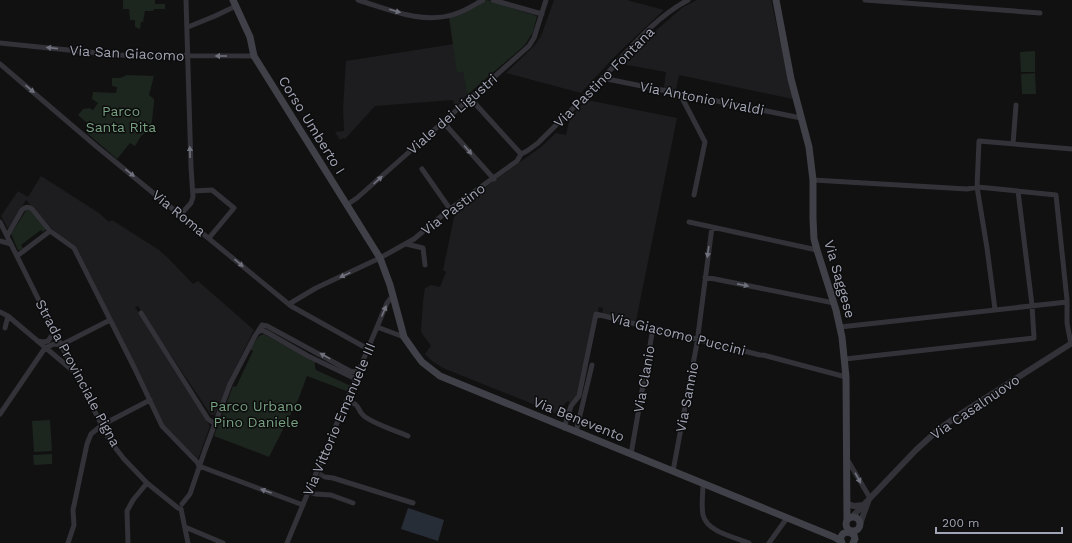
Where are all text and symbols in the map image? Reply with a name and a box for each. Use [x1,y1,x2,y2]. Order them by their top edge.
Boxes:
one-way arrow [390,8,402,14]
street label: Via Pastino Fontana [550,23,658,131]
street label: Via San Giacomo [69,42,185,64]
one-way arrow [46,45,58,52]
one-way arrow [214,53,227,59]
street label: Viale dei Ligustri [404,71,500,157]
street label: Corso Umberto I [275,73,349,177]
street label: Via Antonio Vivaldi [638,78,766,118]
one-way arrow [24,85,35,94]
park label: Parco Santa Rita [86,103,156,135]
one-way arrow [464,145,473,155]
one-way arrow [187,146,194,158]
one-way arrow [124,168,135,177]
one-way arrow [373,175,383,185]
street label: Via Pastino [418,180,488,238]
street label: Via Roma [149,187,209,239]
street label: Via Saggese [821,238,859,320]
one-way arrow [705,246,711,258]
one-way arrow [234,259,244,268]
one-way arrow [339,272,351,278]
one-way arrow [737,282,749,288]
street label: Strada Provinciale Pigna [32,297,124,449]
one-way arrow [381,305,387,317]
street label: Via Giacomo Puccini [609,309,747,359]
street label: Via Vittorio Emanuele III [299,340,379,498]
street label: Via Clanio [630,344,658,414]
one-way arrow [319,353,330,360]
street label: Via Sannio [672,360,702,434]
street label: Via Casalnuovo [928,371,1022,443]
street label: Via Benevento [531,393,627,445]
park label: Parco Urbano Pino Daniele [210,398,302,430]
one-way arrow [855,472,862,484]
one-way arrow [260,488,272,494]
scale bar [936,509,1062,535]
text: 200 m [942,516,979,530]

